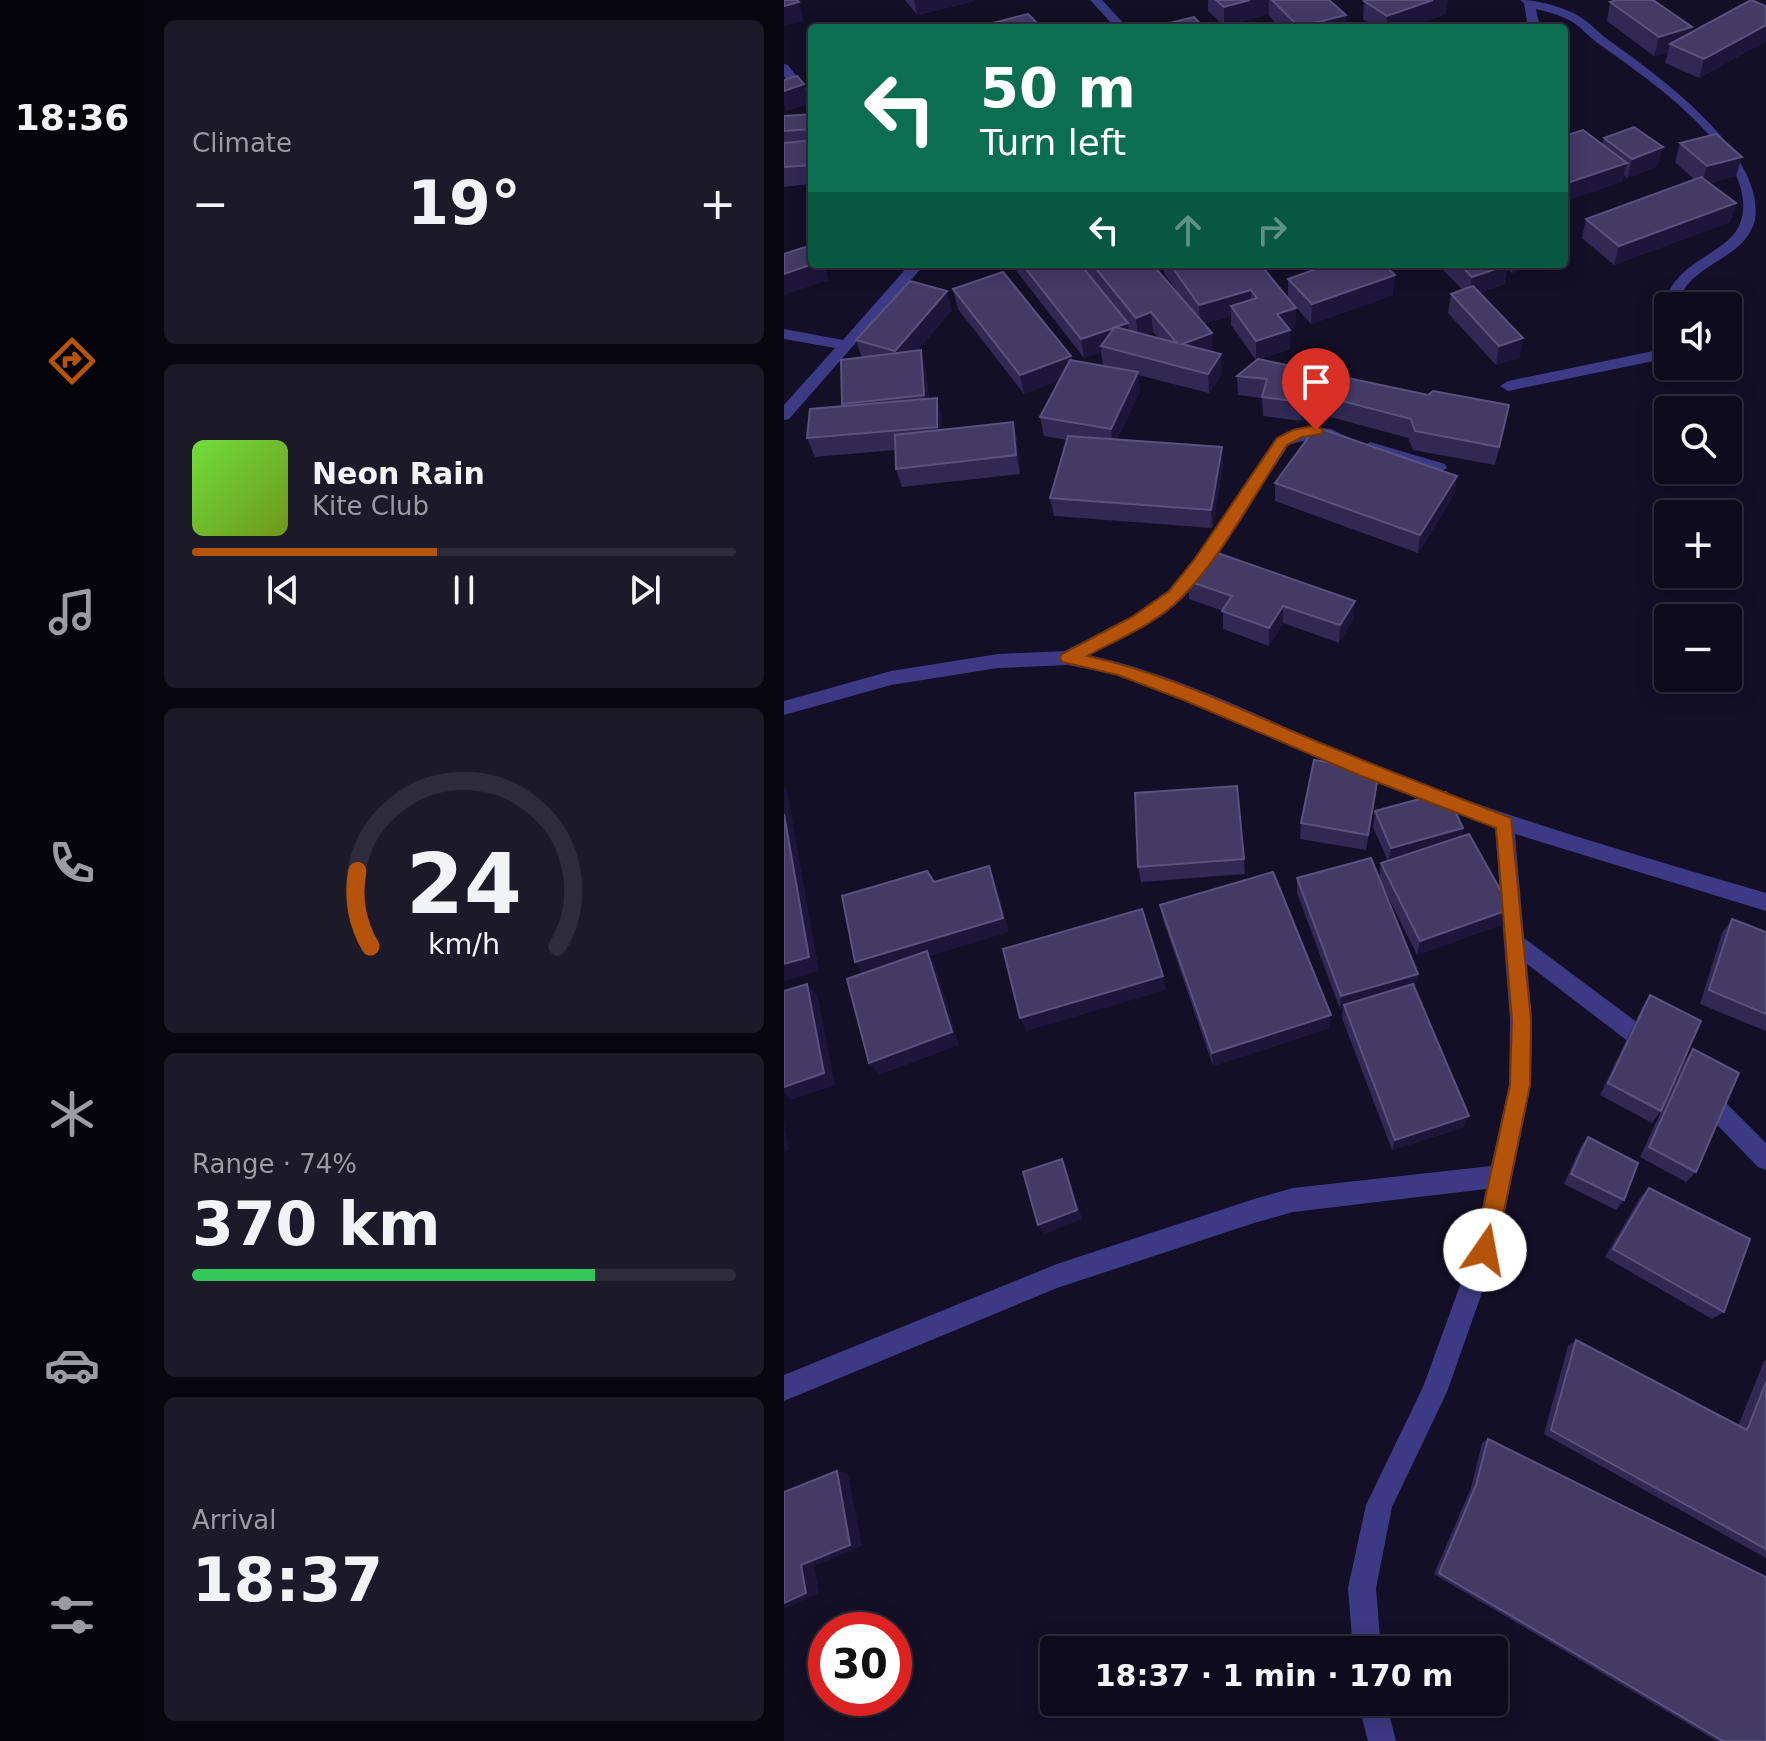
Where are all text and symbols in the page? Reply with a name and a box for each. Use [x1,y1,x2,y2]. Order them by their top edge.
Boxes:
text: 50 m [980,55,1136,120]
icon: left [848,56,952,160]
text: 18:36 [15,97,129,138]
text: Turn left [980,122,1126,163]
text: Climate [192,128,292,158]
text: 19° [407,168,521,238]
text: − [192,178,229,229]
text: + [699,178,736,229]
icon: left [1082,208,1126,252]
icon: ahead [1166,208,1210,252]
icon: right [1250,208,1294,252]
map controls [1654,292,1742,692]
button: sound [1654,292,1742,380]
icon: directions [44,333,100,389]
pin [1282,348,1350,430]
icon: arrive [1294,360,1338,404]
button: search [1654,396,1742,484]
text: Neon Rain [312,456,485,491]
text: Kite Club [312,491,429,521]
button: + [1654,500,1742,588]
icon: previous [261,568,305,612]
icon: pause [442,568,486,612]
icon: next [623,568,667,612]
icon: music [44,584,100,640]
button: − [1654,604,1742,692]
icon: phone [44,835,100,891]
text: 24 [406,835,522,932]
text: km/h [428,927,500,961]
icon: climate [44,1086,100,1142]
text: Range · 74% [192,1149,357,1179]
text: 370 km [192,1189,441,1259]
position arrow [1443,1208,1527,1292]
icon: car [44,1337,100,1393]
text: Arrival [192,1505,276,1535]
text: 18:37 [192,1545,383,1615]
icon: filters [44,1587,100,1643]
speed limit sign: 30 [808,1612,912,1716]
text: 18:37 · 1 min · 170 m [1095,1658,1453,1693]

